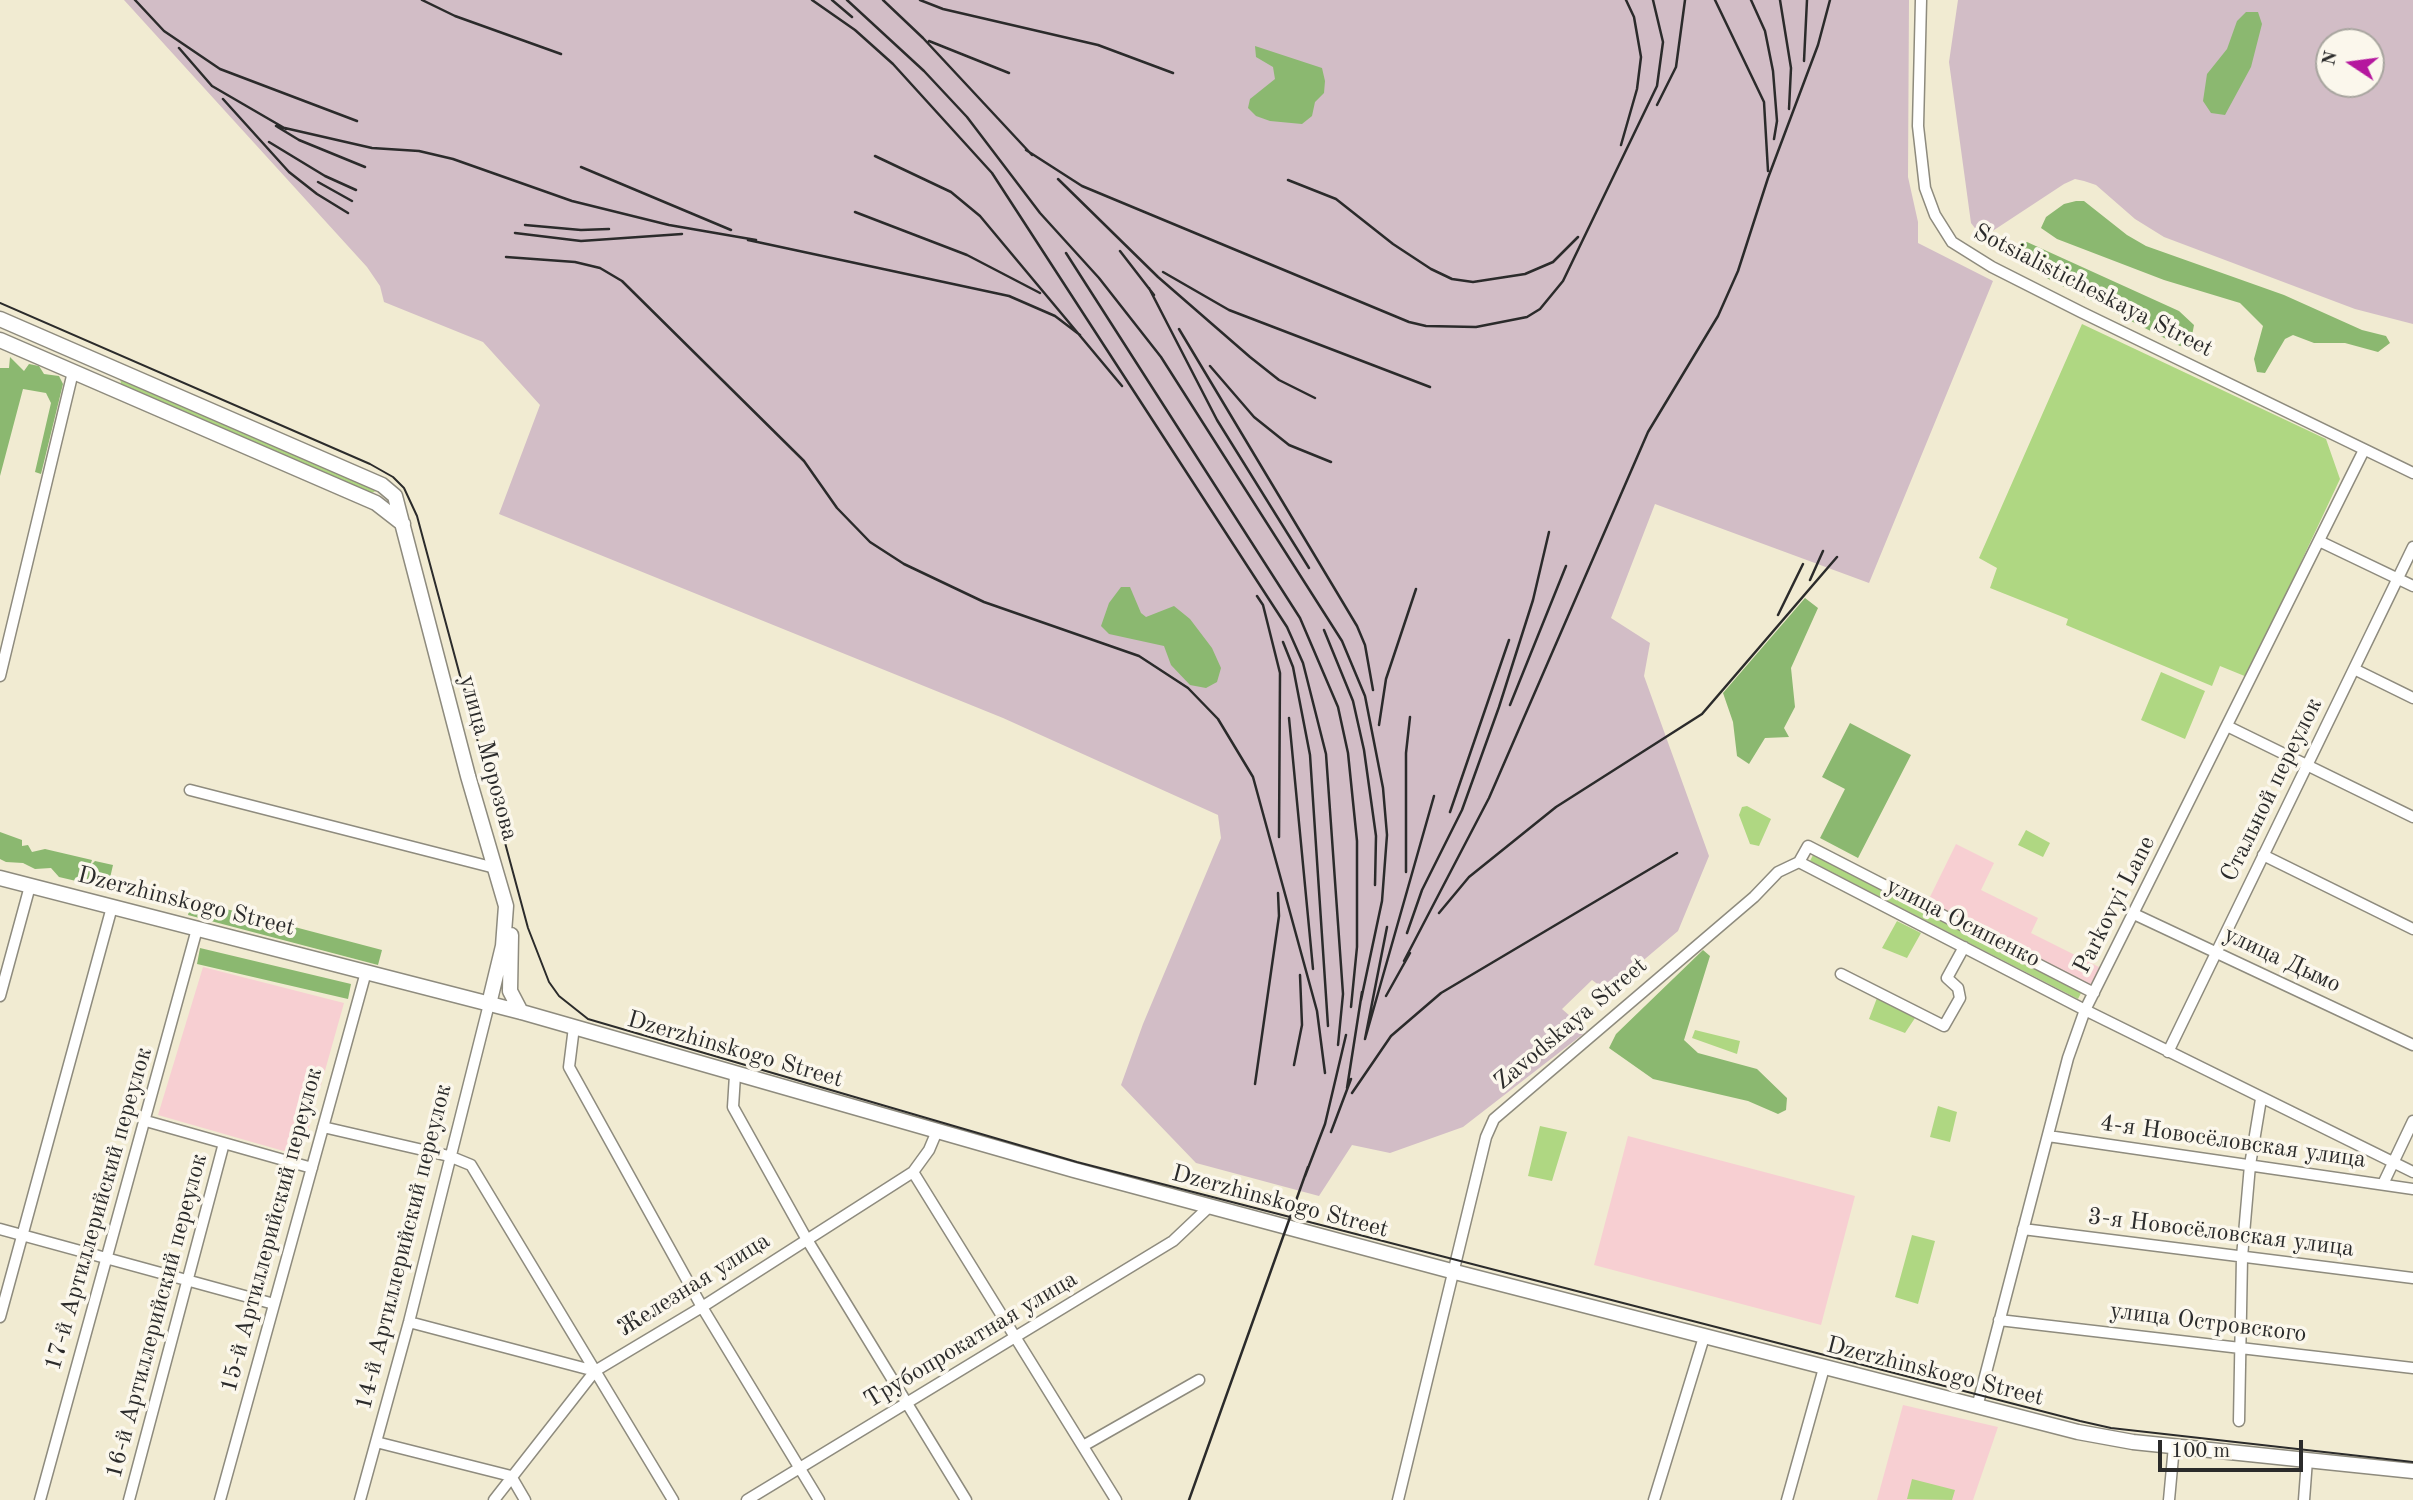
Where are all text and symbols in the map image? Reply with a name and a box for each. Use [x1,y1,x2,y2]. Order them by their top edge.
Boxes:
north arrow [2315,28,2385,98]
text: N [2320,49,2342,68]
street label: Sotsialisticheskaya Street [1968,218,2218,364]
street label: улица Морозова [452,672,524,844]
street label: Стальной переулок [2215,693,2329,887]
street label: Parkovyi Lane [2068,831,2162,979]
street label: Dzerzhinskogo Street [74,861,298,943]
street label: улица Осипенко [1881,872,2045,974]
street label: улица Дымо [2219,920,2345,1000]
street label: Zavodskaya Street [1488,952,1654,1096]
street label: Dzerzhinskogo Street [624,1005,846,1095]
street label: 17-й Артиллерийский переулок [39,1044,159,1374]
street label: 15-й Артиллерийский переулок [215,1064,329,1396]
street label: 14-й Артиллерийский переулок [350,1081,458,1413]
street label: 4-я Новосёловская улица [2098,1109,2368,1175]
street label: 16-й Артиллерийский переулок [100,1150,214,1482]
street label: Dzerzhinskogo Street [1168,1159,1392,1245]
street label: 3-я Новосёловская улица [2086,1202,2356,1264]
street label: Железная улица [612,1227,776,1343]
street label: Трубопрокатная улица [859,1265,1083,1415]
street label: улица Островского [2108,1297,2308,1349]
street label: Dzerzhinskogo Street [1823,1331,2047,1413]
scale bar [2161,1426,2306,1470]
text: 100 m [2171,1441,2230,1462]

